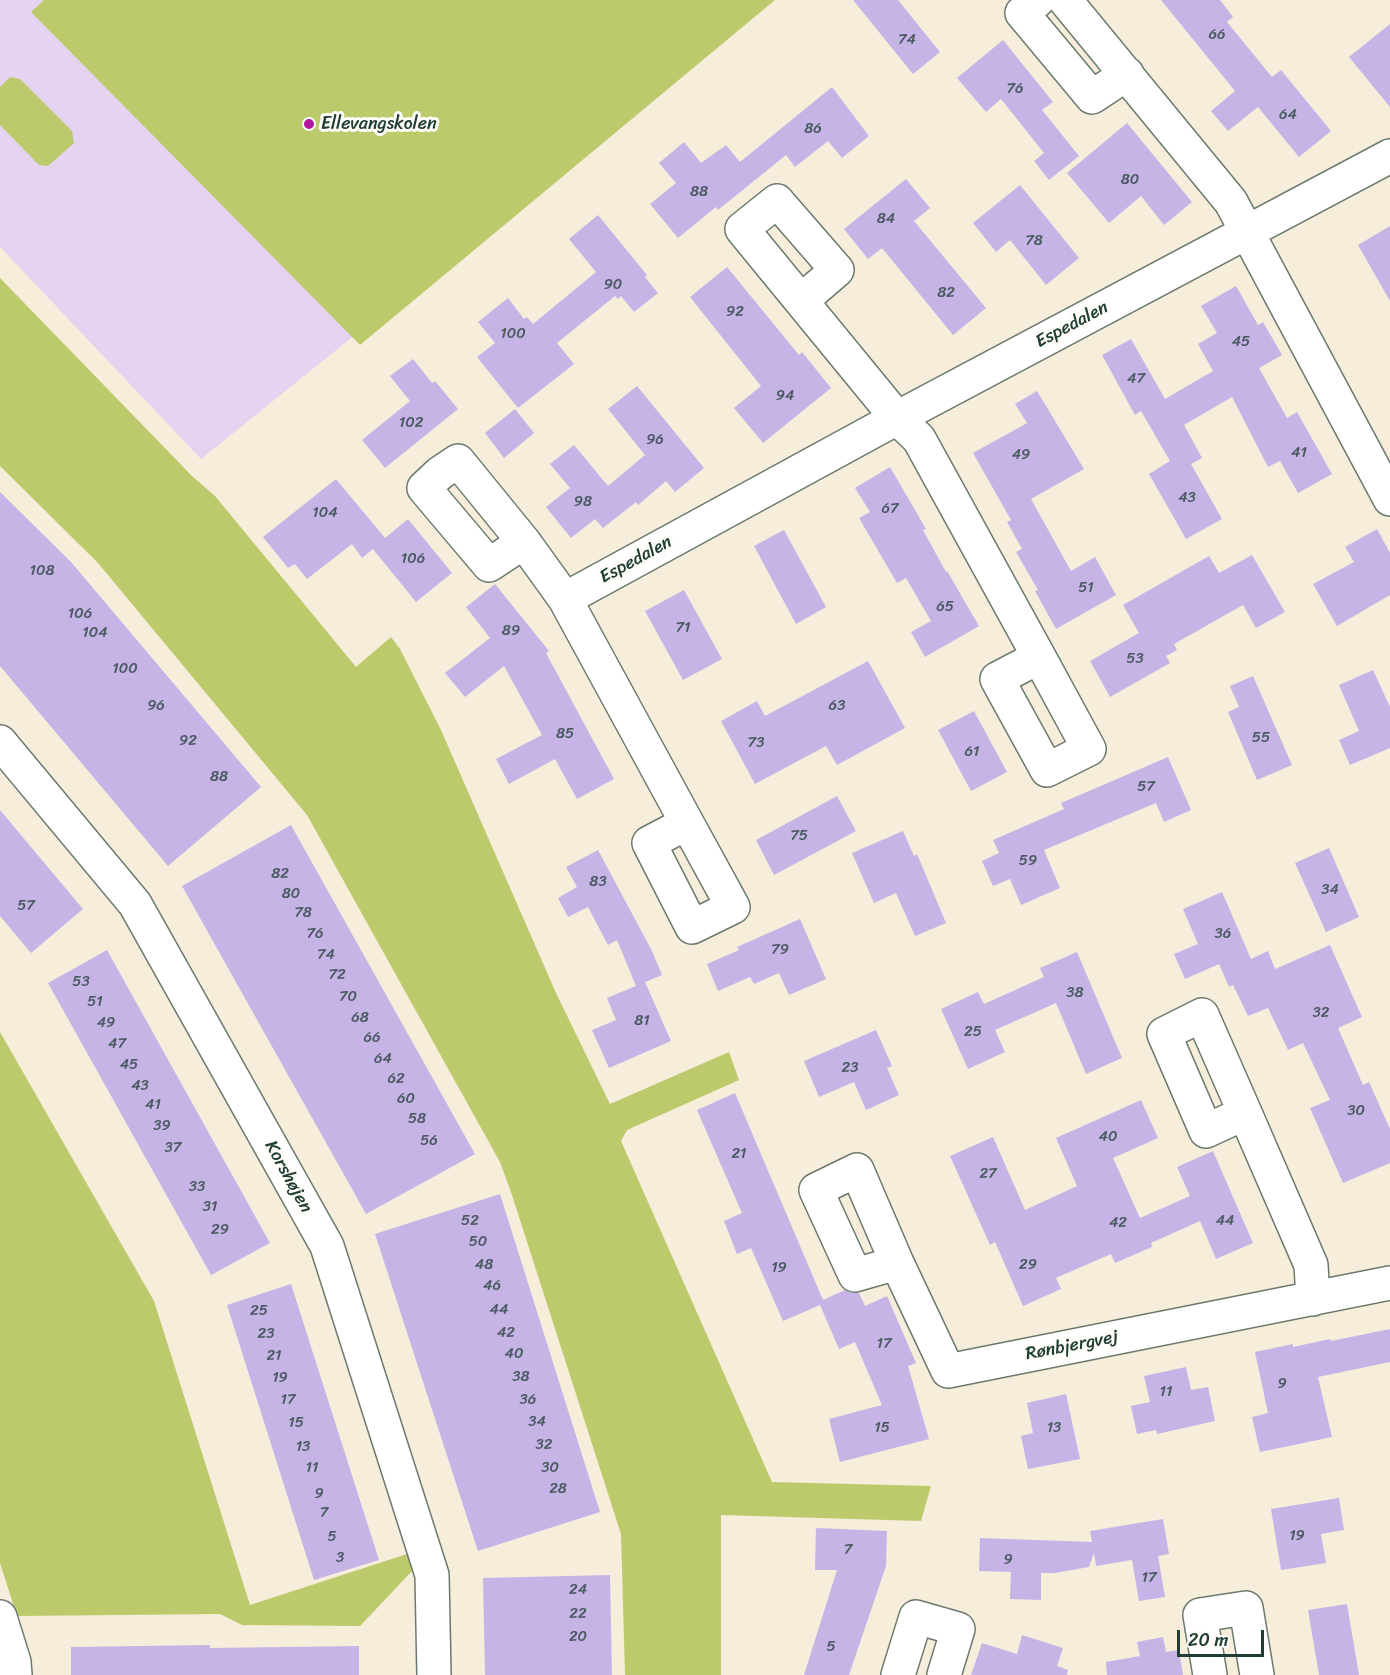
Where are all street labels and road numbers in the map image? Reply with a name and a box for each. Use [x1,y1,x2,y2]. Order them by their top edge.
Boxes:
street label: Espedalen [1032,297,1112,353]
street label: Espedalen [596,531,676,589]
street label: Korshøjen [259,1137,317,1217]
street label: Rønbjergvej [1024,1326,1120,1366]

